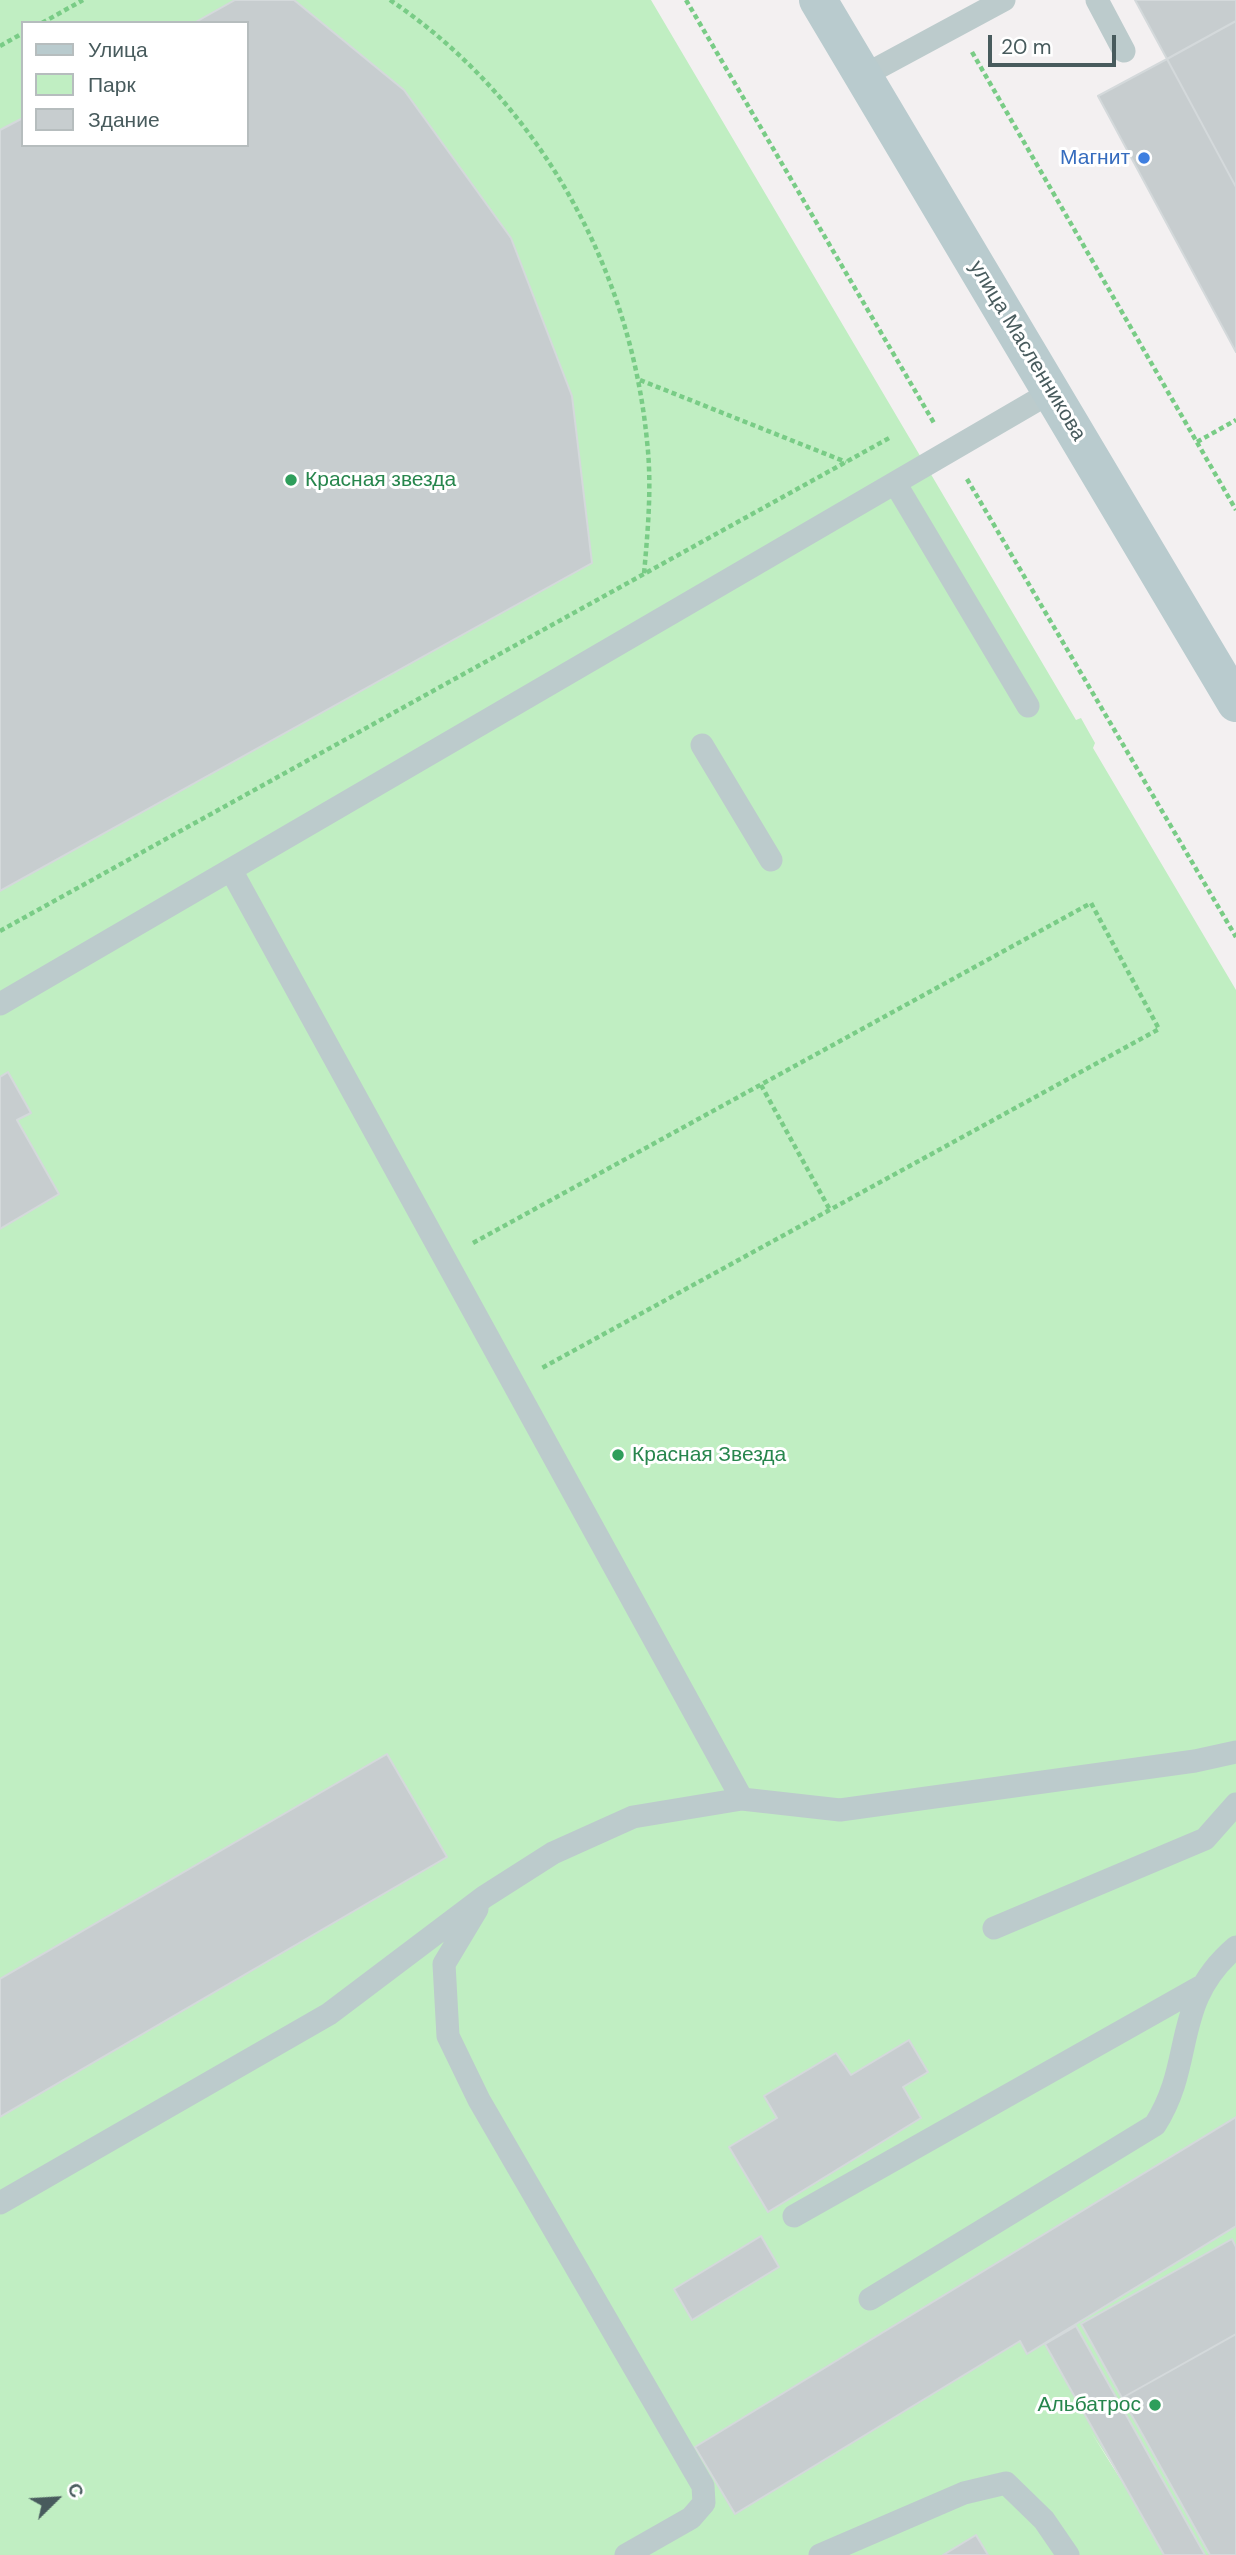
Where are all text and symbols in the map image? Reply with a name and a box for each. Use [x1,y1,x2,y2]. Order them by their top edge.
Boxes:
legend [21,21,248,147]
scale bar [991,21,1119,65]
text: 20 m [1001,33,1052,61]
text: Улица [88,36,148,64]
text: Парк [88,71,136,99]
text: Здание [88,106,160,134]
place label: Магнит [1060,145,1130,171]
marker: Магнит [1136,150,1152,166]
street label: улица Масленникова [963,256,1091,446]
place label: Красная звезда [305,467,456,493]
marker: Красная звезда [283,472,299,488]
place label: Красная Звезда [632,1442,786,1468]
marker: Красная Звезда [610,1447,626,1463]
place label: Альбатрос [1038,2392,1141,2418]
marker: Альбатрос [1147,2397,1163,2413]
north arrow [21,2464,91,2534]
text: С [61,2479,90,2502]

